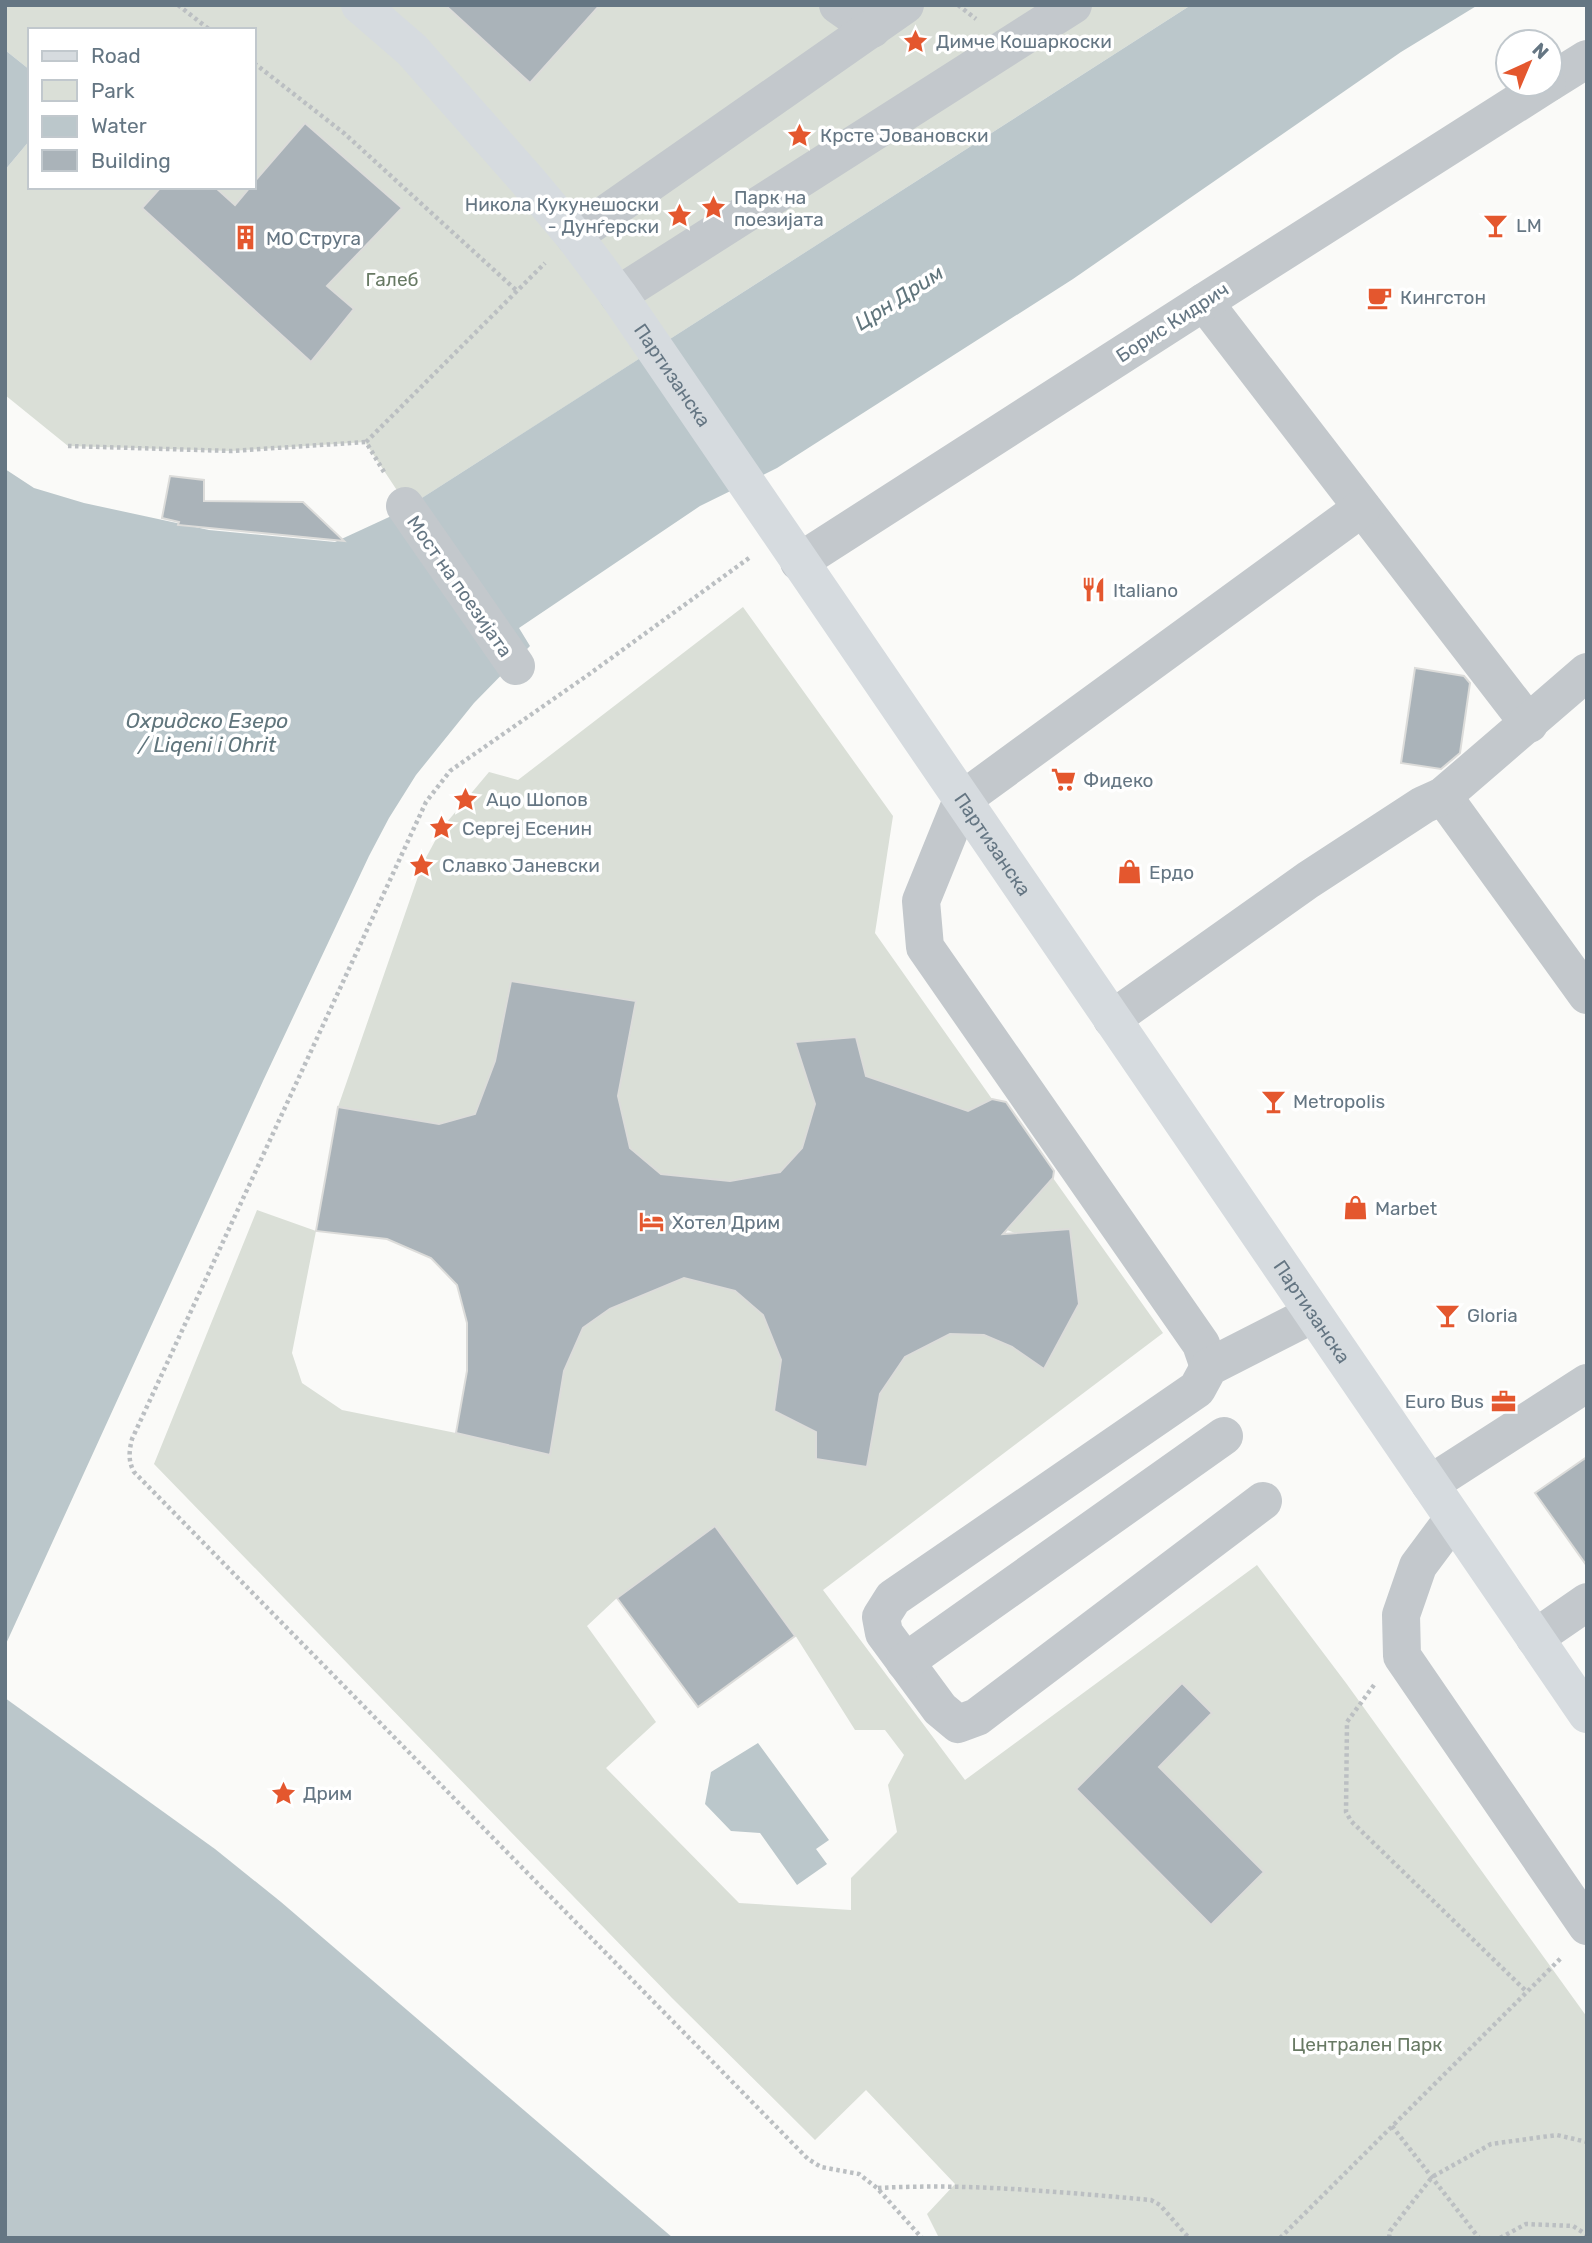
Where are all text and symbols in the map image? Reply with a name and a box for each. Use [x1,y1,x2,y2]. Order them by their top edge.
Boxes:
place icon: Димче Кошаркоски [902,27,930,55]
legend [28,28,256,189]
north arrow [1494,28,1564,98]
place label: Димче Кошаркоски [936,30,1112,53]
text: N [1528,38,1553,64]
text: Road [91,43,141,68]
text: Park [91,78,135,103]
text: Water [91,113,147,138]
place icon: Крсте Јовановски [786,121,814,149]
place label: Крсте Јовановски [820,124,988,147]
text: Building [91,148,171,173]
place label: Парк на поезијата [734,186,824,231]
place label: Никола Кукунешоски - Дунѓерски [465,193,659,238]
place icon: Парк на поезијата [700,194,728,222]
place icon: Никола Кукунешоски - Дунѓерски [665,201,693,229]
bar icon: LM [1482,211,1510,239]
place label: LM [1516,214,1542,237]
building icon: МО Струга [232,224,260,252]
place label: МО Струга [266,227,361,250]
water label: Црн Дрим [850,260,948,335]
park label: Галеб [365,268,419,291]
street label: Борис Кидрич [1112,277,1233,367]
cafe icon: Кингстон [1366,283,1394,311]
place label: Кингстон [1400,286,1486,309]
street label: Партизанска [629,319,716,431]
street label: Мост на поезијата [402,511,517,661]
restaurant icon: Italiano [1079,576,1107,604]
place label: Italiano [1113,579,1178,602]
water label: Охридско Езеро / Liqeni i Ohrit [126,708,288,757]
supermarket icon: Фидеко [1049,766,1077,794]
place label: Фидеко [1083,769,1154,792]
place icon: Ацо Шопов [452,785,480,813]
place label: Ацо Шопов [486,788,588,811]
street label: Партизанска [949,788,1036,900]
place icon: Сергеј Есенин [428,814,456,842]
place label: Сергеј Есенин [462,817,592,840]
place icon: Славко Јаневски [408,851,436,879]
place label: Славко Јаневски [442,854,600,877]
shop icon: Ердо [1115,858,1143,886]
place label: Ердо [1149,861,1194,884]
bar icon: Metropolis [1259,1087,1287,1115]
place label: Metropolis [1293,1090,1385,1113]
shop icon: Marbet [1341,1194,1369,1222]
place label: Marbet [1375,1197,1438,1220]
hotel icon: Хотел Дрим [638,1208,666,1236]
place label: Хотел Дрим [672,1211,780,1234]
street label: Партизанска [1269,1256,1355,1368]
bar icon: Gloria [1433,1301,1461,1329]
place label: Gloria [1467,1304,1518,1327]
office icon: Euro Bus [1490,1387,1518,1415]
place label: Euro Bus [1405,1390,1484,1413]
place icon: Дрим [269,1779,297,1807]
place label: Дрим [303,1782,352,1805]
park label: Централен Парк [1291,2033,1443,2056]

